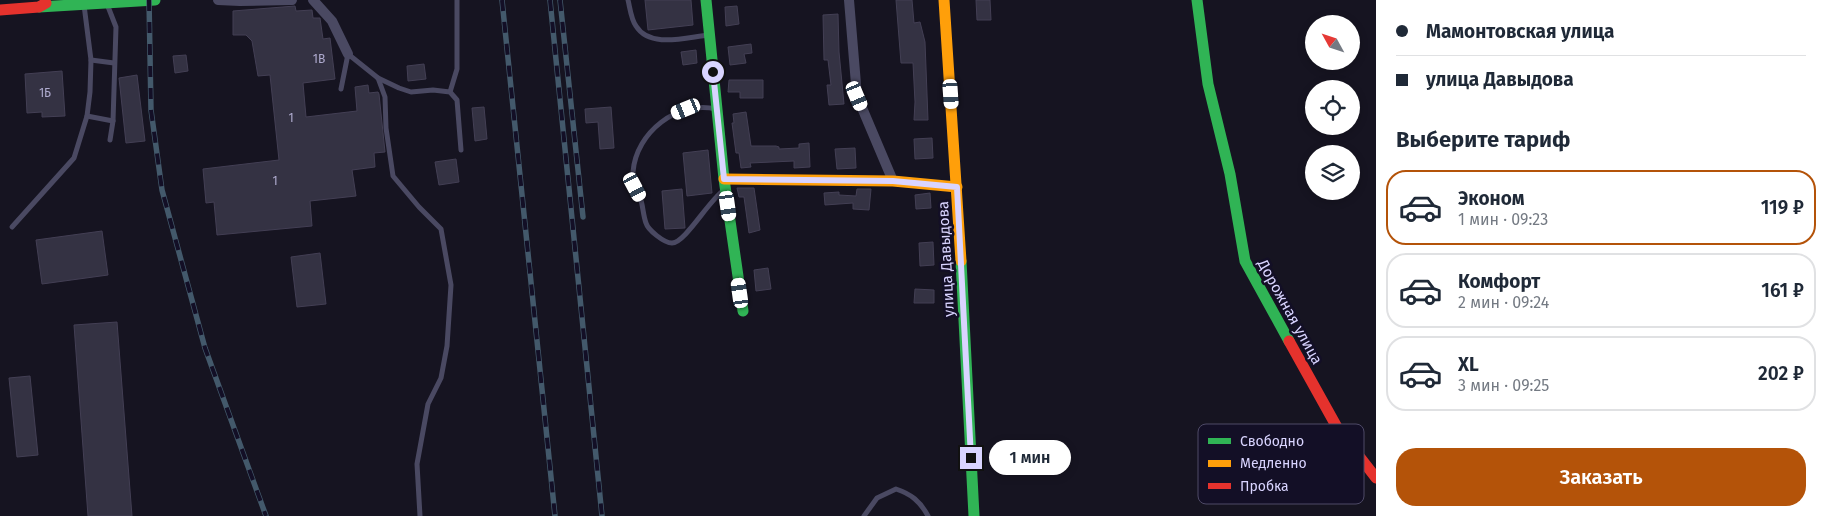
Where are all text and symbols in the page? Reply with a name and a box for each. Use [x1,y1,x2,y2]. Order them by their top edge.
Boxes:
north arrow [1305,15,1360,70]
map controls [1305,15,1360,200]
text: Мамонтовская улица [1426,20,1614,43]
house number: 1В [313,52,325,66]
route start [702,61,724,83]
text: улица Давыдова [1426,68,1574,91]
car [844,79,869,113]
car [942,79,959,109]
button: locate [1305,80,1360,135]
house number: 1Б [39,86,51,100]
car [669,96,702,122]
house number: 1 [288,111,294,125]
text: Выберите тариф [1396,126,1571,153]
button: layers [1305,145,1360,200]
car [621,170,648,204]
house number: 1 [272,174,278,188]
icon: car [1398,185,1443,230]
text: Эконом [1458,187,1525,210]
car [718,190,737,222]
text: 119 ₽ [1761,196,1804,219]
street label: улица Давыдова [934,201,958,317]
text: 1 мин · 09:23 [1458,210,1548,229]
street label: Дорожная улица [1253,255,1326,368]
icon: car [1398,268,1443,313]
text: Комфорт [1458,270,1540,293]
car [730,277,749,309]
text: 161 ₽ [1761,279,1804,302]
text: 2 мин · 09:24 [1458,293,1549,312]
icon: car [1398,351,1443,396]
text: XL [1458,353,1479,376]
text: 202 ₽ [1758,362,1804,385]
text: 3 мин · 09:25 [1458,376,1549,395]
legend [1198,424,1364,504]
text: Свободно [1240,433,1304,450]
callout: 1 мин [988,440,1071,476]
route end [960,447,982,469]
text: 1 мин [1010,448,1050,467]
button: Заказать [1396,448,1806,506]
text: Медленно [1240,455,1307,472]
text: Пробка [1240,478,1289,495]

